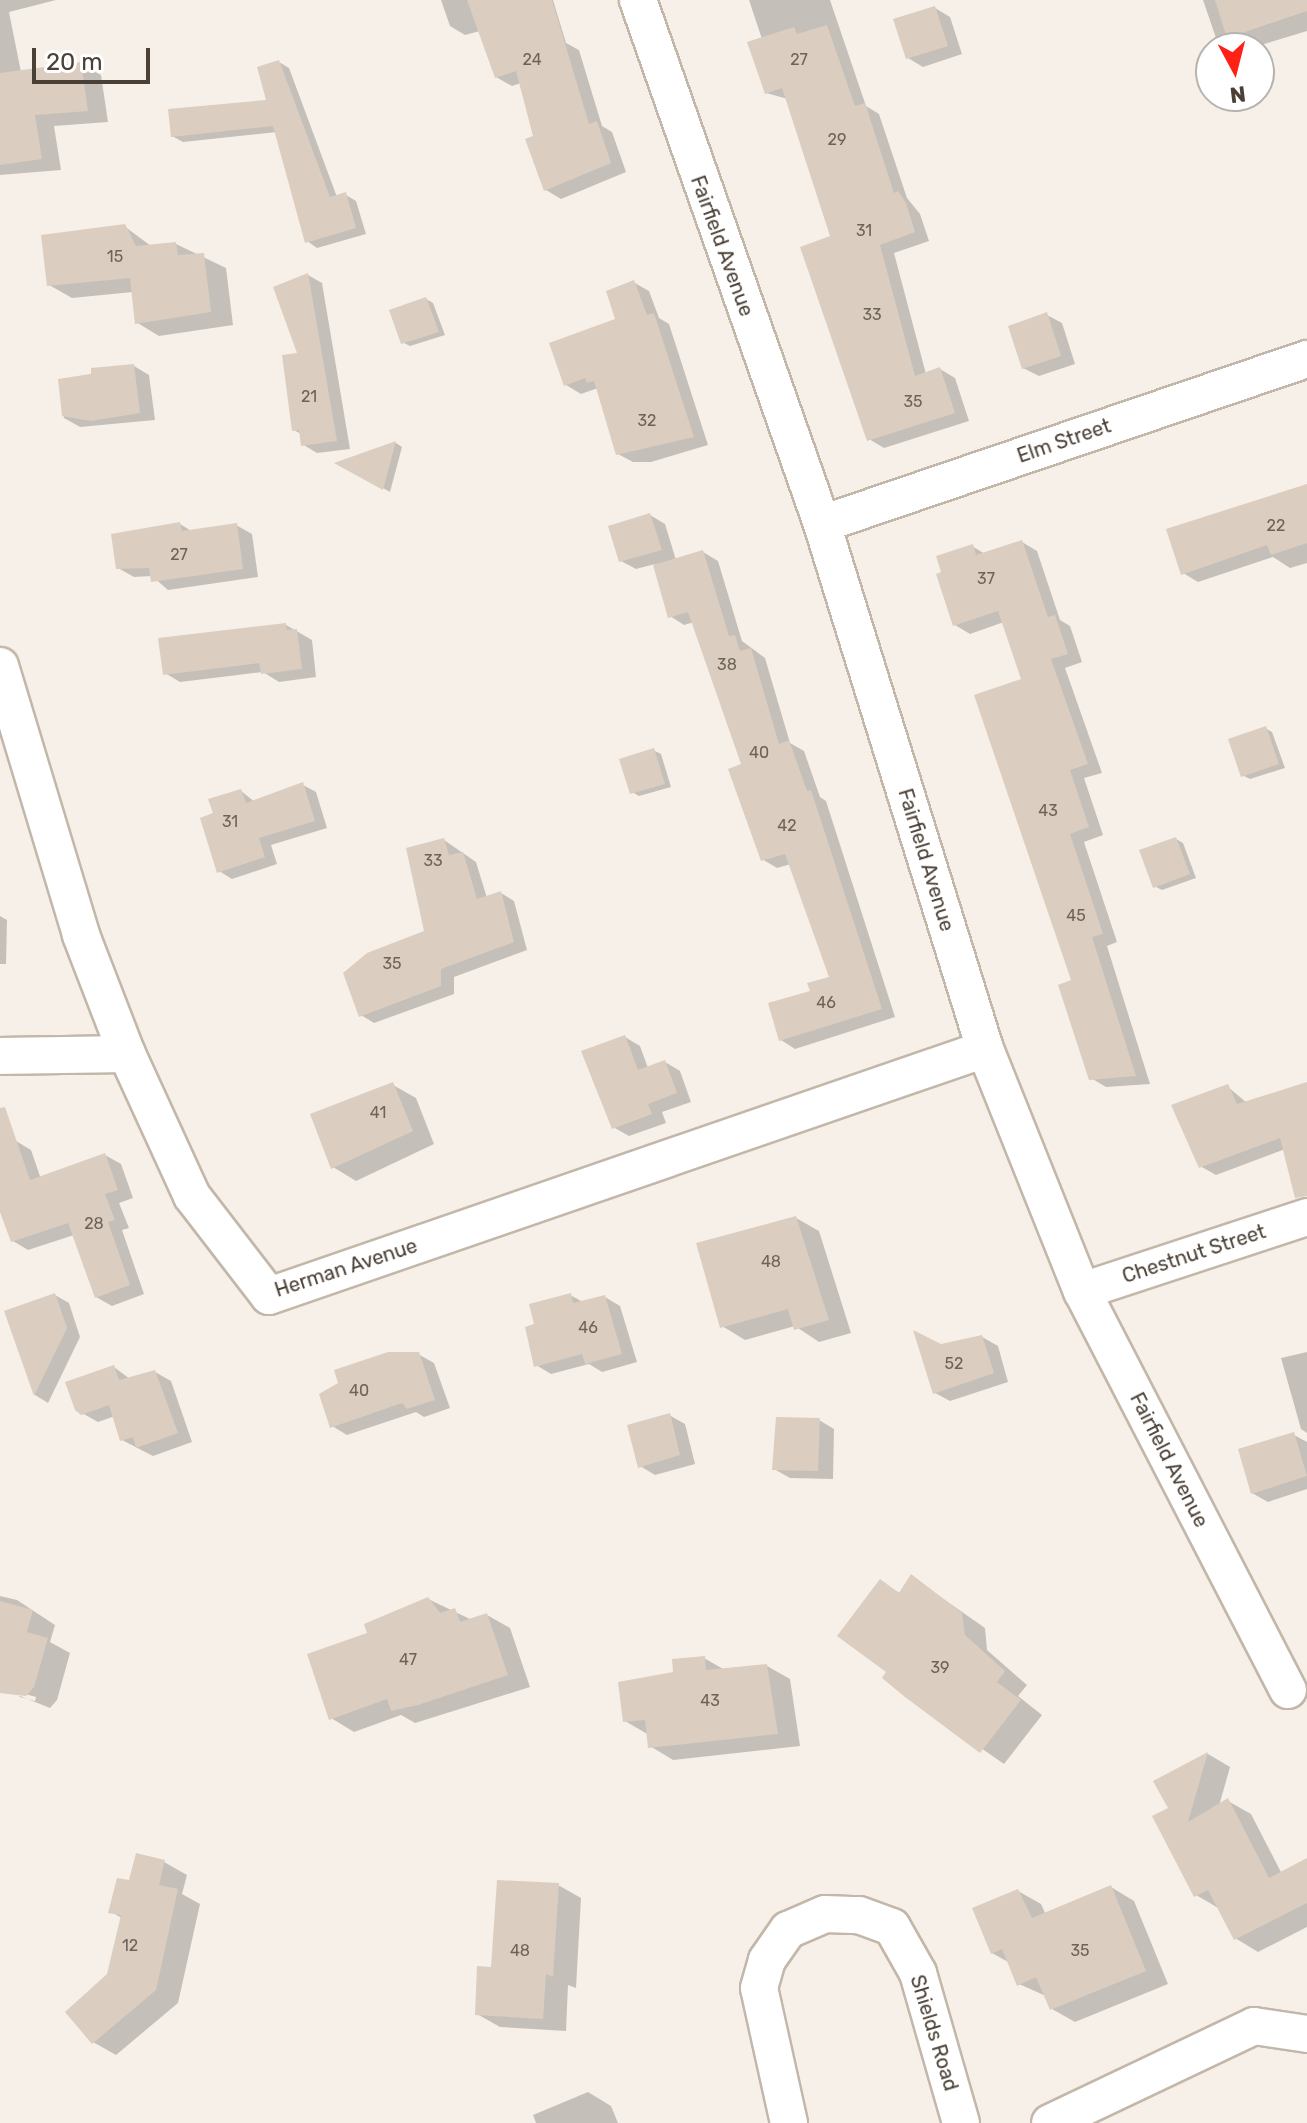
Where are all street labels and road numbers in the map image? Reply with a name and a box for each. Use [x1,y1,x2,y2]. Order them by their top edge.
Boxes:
street label: Fairfield Avenue [685,172,759,320]
street label: Elm Street [1014,414,1114,468]
street label: Fairfield Avenue [893,785,959,935]
street label: Chestnut Street [1119,1220,1269,1288]
street label: Herman Avenue [271,1234,421,1302]
street label: Fairfield Avenue [1125,1388,1213,1532]
street label: Shields Road [905,1972,963,2094]

